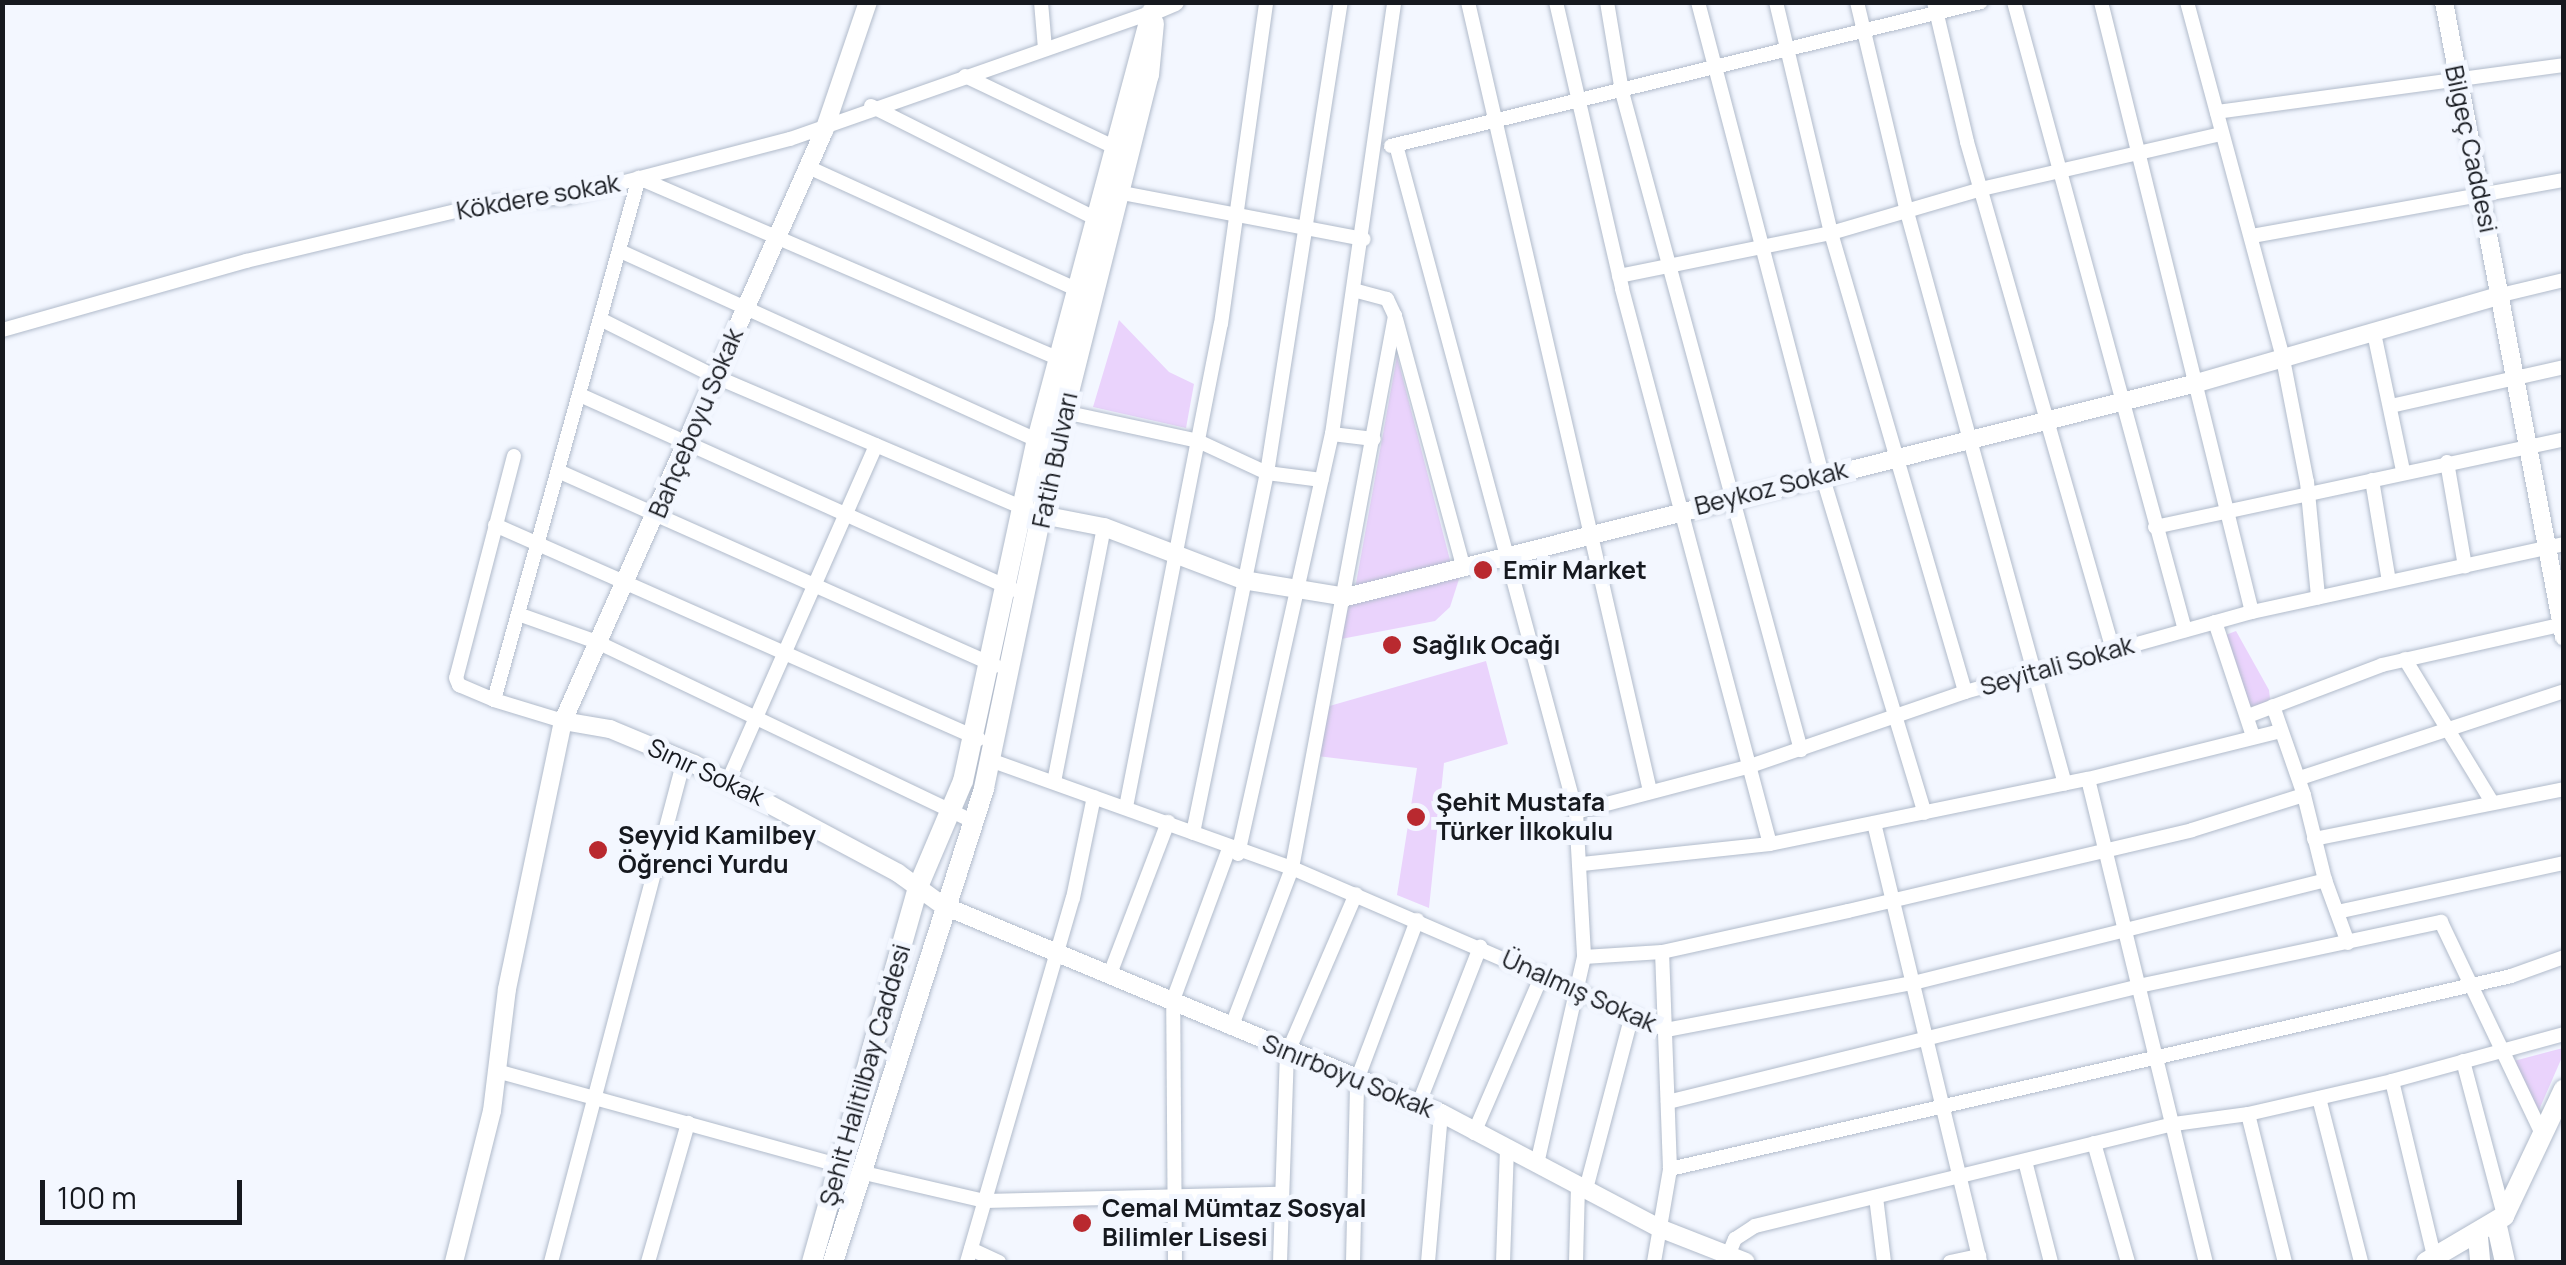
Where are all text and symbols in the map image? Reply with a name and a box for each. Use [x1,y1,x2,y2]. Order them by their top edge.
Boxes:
street label: Bilgeç Caddesi [2439,63,2503,235]
street label: Kökdere sokak [454,168,622,226]
street label: Bahçeboyu Sokak [643,324,749,522]
street label: Fatih Bulvarı [1026,389,1084,531]
street label: Beykoz Sokak [1691,455,1851,521]
place label: Emir Market [1503,555,1647,585]
marker: Emir Market [1472,559,1494,581]
place label: Sağlık Ocağı [1412,630,1560,660]
street label: Seyitali Sokak [1977,630,2137,702]
marker: Sağlık Ocağı [1381,634,1403,656]
street label: Sınır Sokak [643,732,769,812]
place label: Şehit Mustafa Türker İlkokulu [1436,788,1613,847]
marker: Şehit Mustafa Türker İlkokulu [1405,806,1427,828]
place label: Seyyid Kamilbey Öğrenci Yurdu [618,821,816,880]
marker: Seyyid Kamilbey Öğrenci Yurdu [587,839,609,861]
street label: Şehit Halitilbay Caddesi [813,941,917,1209]
street label: Ünalmış Sokak [1497,944,1661,1038]
street label: Sınırboyu Sokak [1258,1028,1438,1124]
scale bar [45,1160,248,1222]
text: 100 m [57,1177,137,1218]
place label: Cemal Mümtaz Sosyal Bilimler Lisesi [1102,1194,1367,1253]
marker: Cemal Mümtaz Sosyal Bilimler Lisesi [1071,1212,1093,1234]

